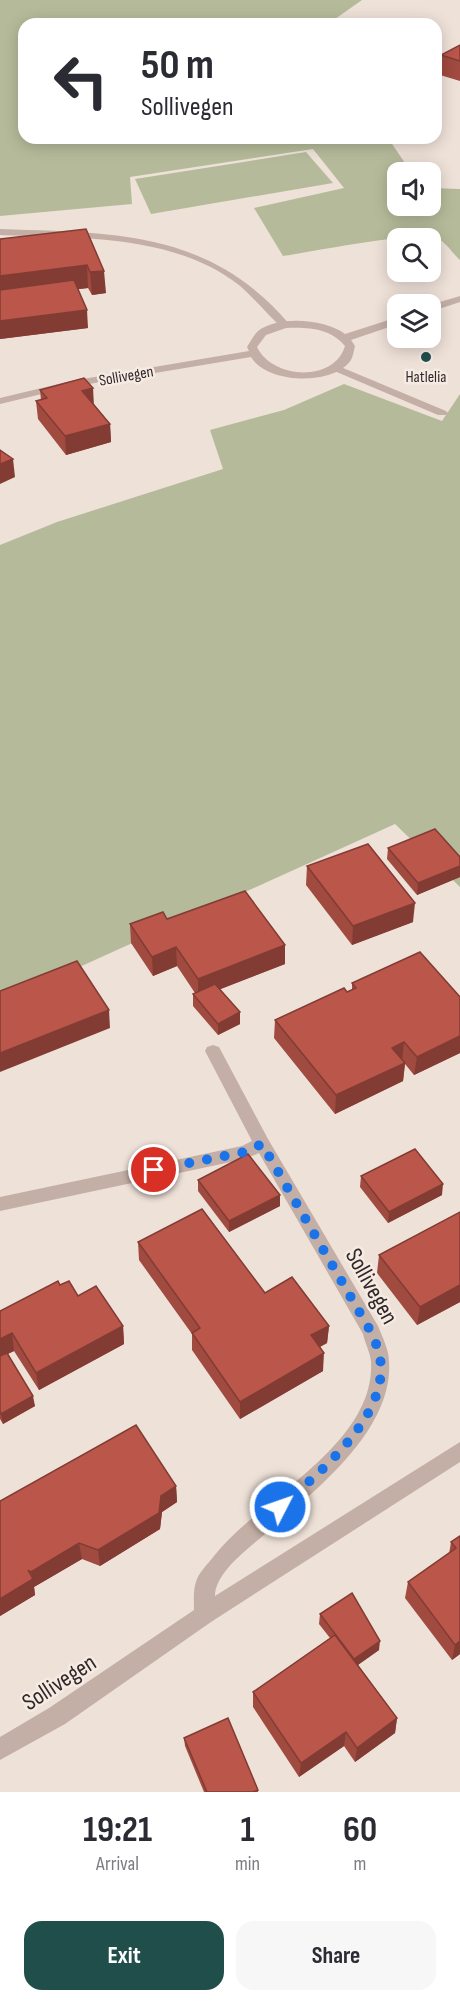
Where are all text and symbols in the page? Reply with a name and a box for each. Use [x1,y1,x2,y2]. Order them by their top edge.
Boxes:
text: 50 m [141,40,214,91]
icon: left [42,42,120,120]
text: Sollivegen [141,91,234,123]
map controls [387,162,441,348]
button: sound [387,162,441,216]
button: search [387,228,441,282]
button: layers [387,294,441,348]
marker: Hatlelia [419,350,433,364]
street label: Sollivegen [98,362,155,391]
place label: Hatlelia [405,368,447,387]
pin [128,1144,179,1195]
icon: arrive [137,1153,170,1186]
street label: Sollivegen [339,1243,404,1329]
position arrow [248,1475,312,1539]
street label: Sollivegen [17,1648,102,1717]
text: 19:21 [83,1809,152,1852]
text: 1 [240,1809,255,1852]
text: 60 [343,1809,377,1852]
text: Arrival [96,1852,139,1876]
text: min [235,1852,260,1876]
text: m [354,1852,366,1876]
button: Exit [24,1921,224,1990]
button: Share [236,1921,436,1990]

